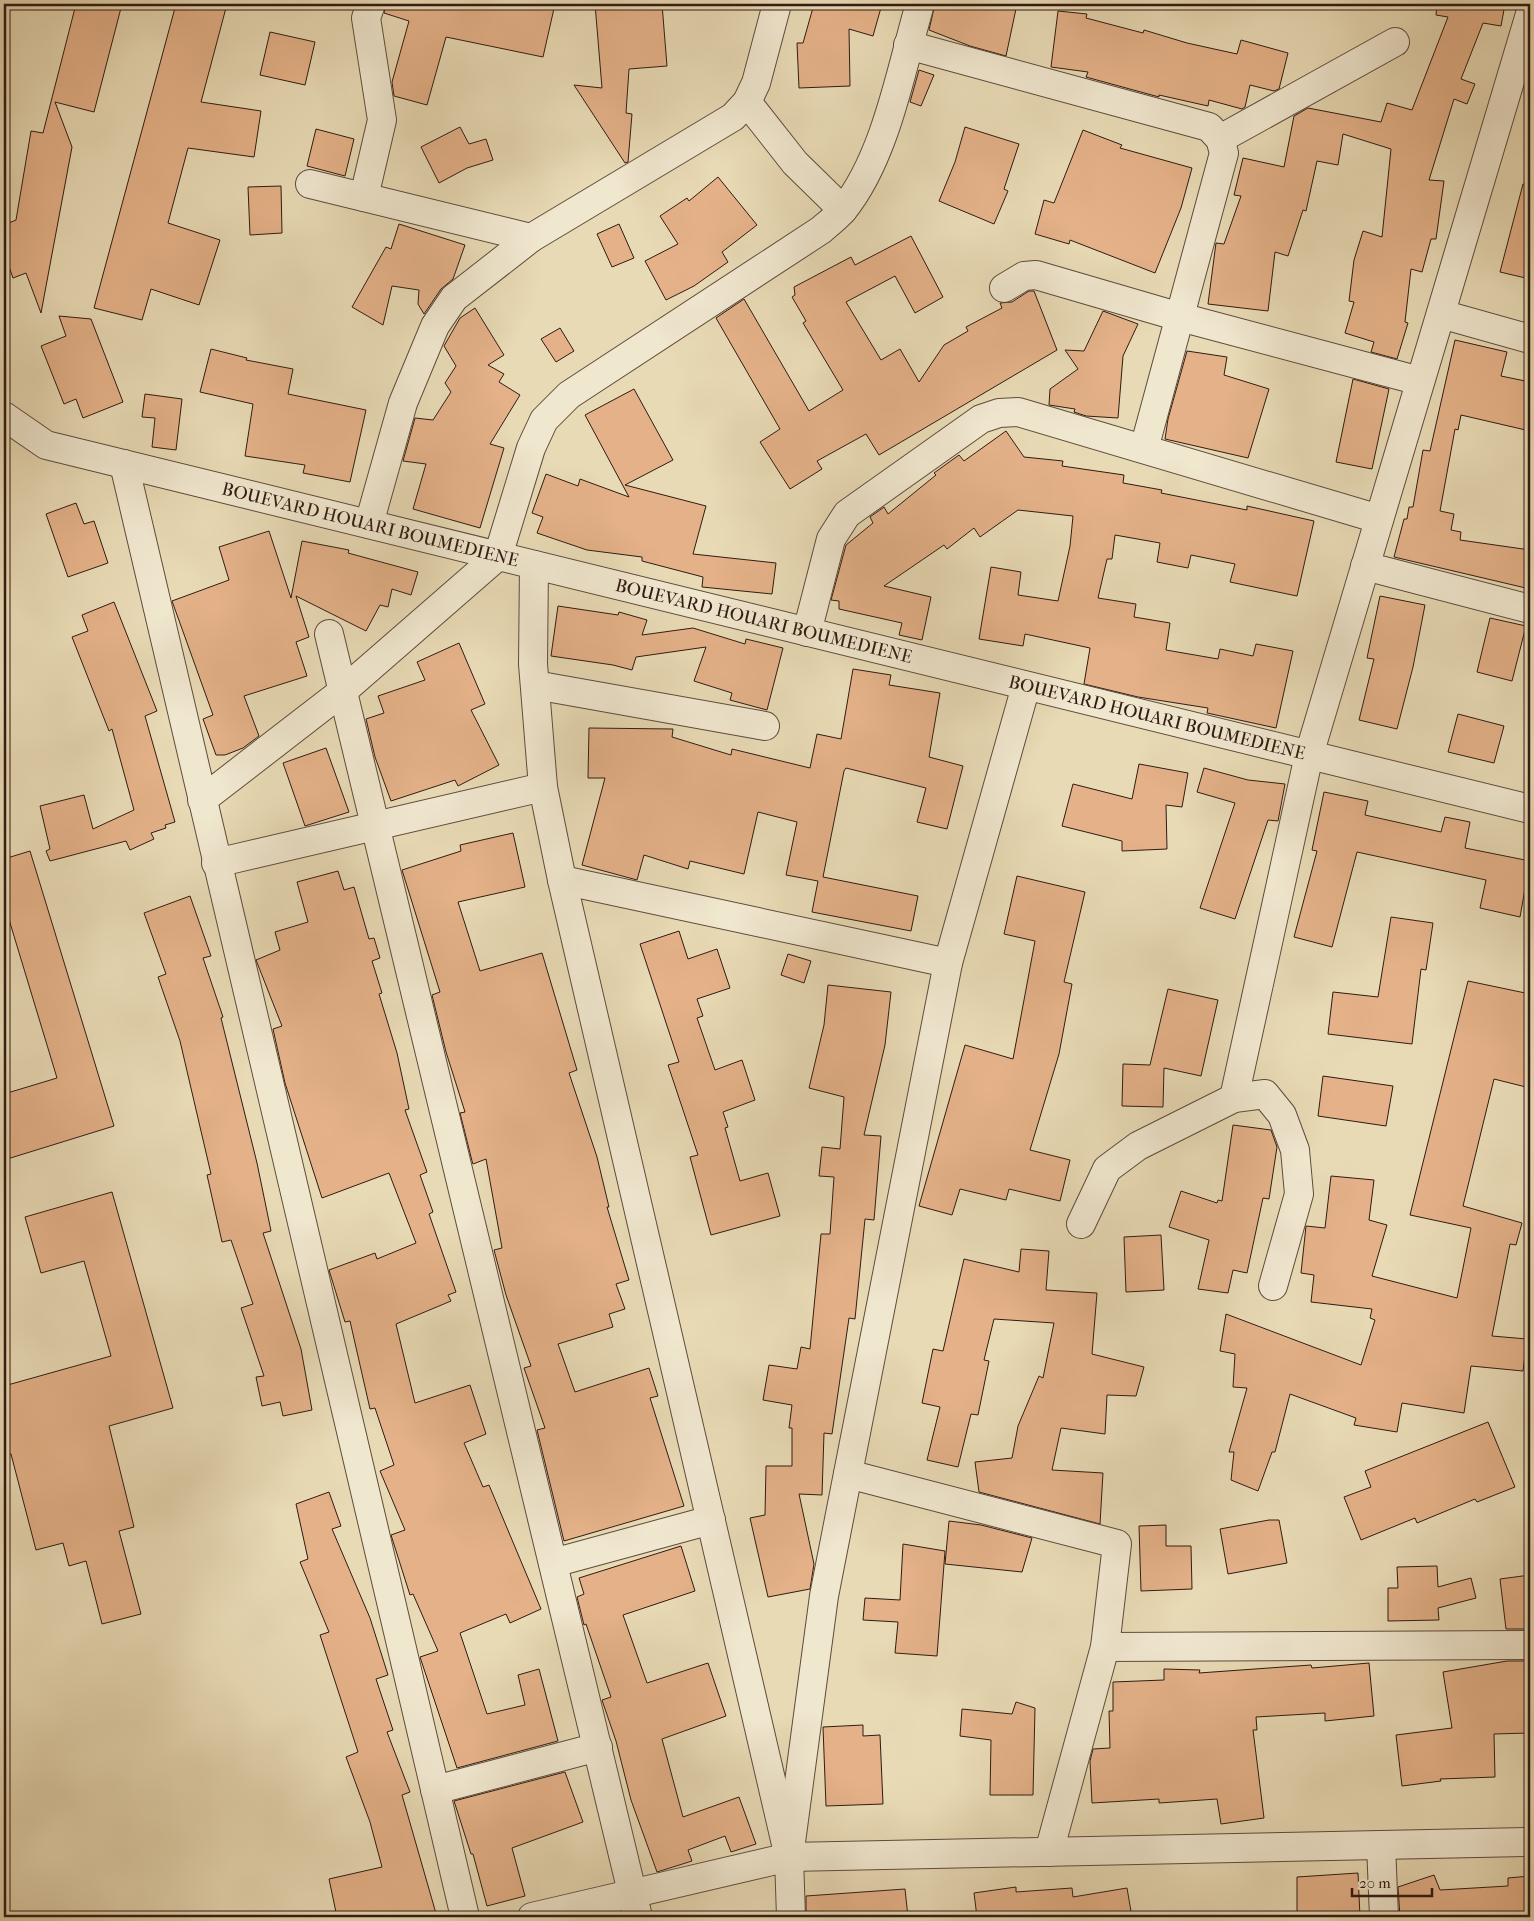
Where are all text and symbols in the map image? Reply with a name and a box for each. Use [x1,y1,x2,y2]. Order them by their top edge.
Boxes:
street label: BOUEVARD HOUARI BOUMEDIENE [220,479,521,572]
street label: BOUEVARD HOUARI BOUMEDIENE [613,575,914,668]
street label: BOUEVARD HOUARI BOUMEDIENE [1006,671,1308,765]
scale bar [1352,1866,1432,1898]
text: 20 m [1359,1874,1391,1892]

